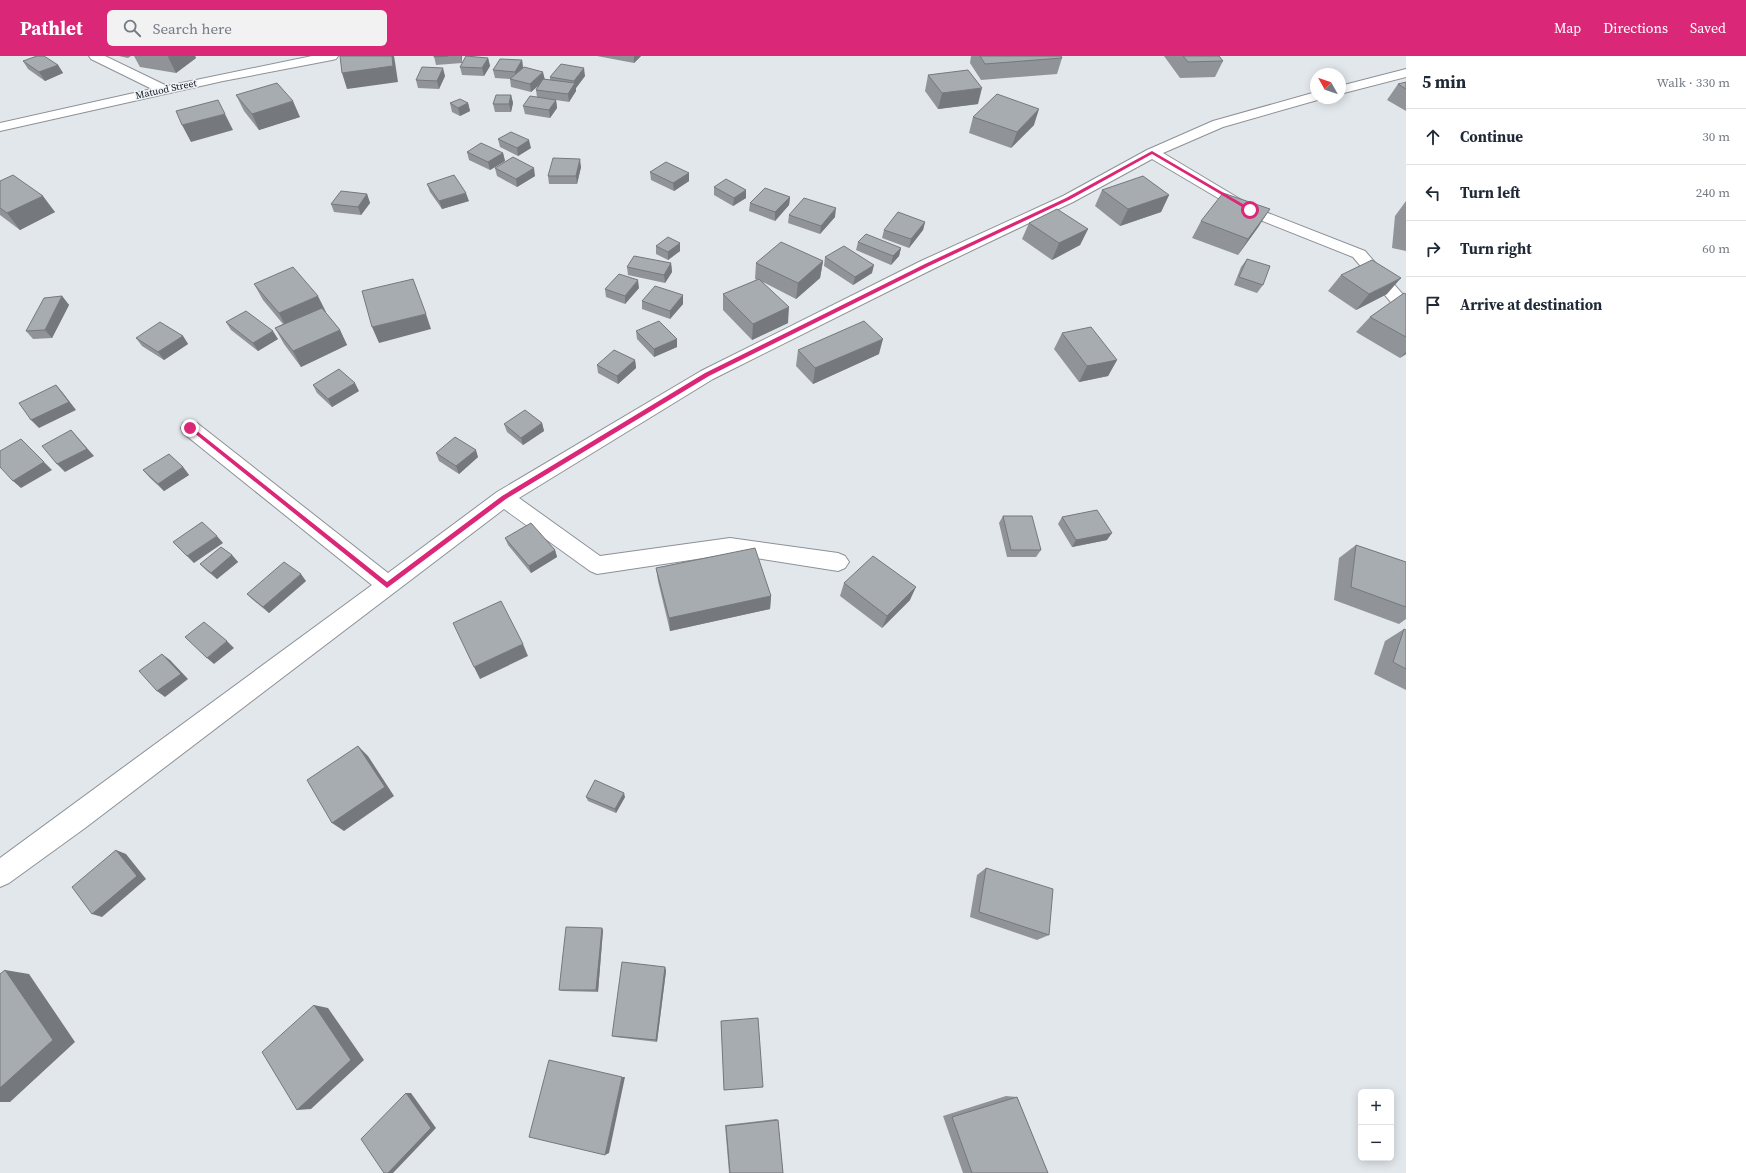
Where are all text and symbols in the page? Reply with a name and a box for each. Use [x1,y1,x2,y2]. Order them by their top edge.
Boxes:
search box [107,10,387,46]
text: Pathlet [20,15,83,41]
icon: search [121,17,143,39]
text: Search here [153,18,232,39]
text: Map [1554,18,1581,38]
text: Directions [1603,18,1668,38]
text: Saved [1690,18,1726,38]
north arrow [1310,68,1346,104]
text: 5 min [1422,70,1466,94]
text: Walk · 330 m [1657,74,1730,91]
street label: Matuod Street [134,76,199,102]
icon: ahead [1422,126,1444,148]
text: Continue [1460,126,1523,147]
text: 30 m [1702,128,1730,145]
icon: left [1422,182,1444,204]
text: Turn left [1460,182,1520,203]
text: 240 m [1696,184,1730,201]
route start [1241,201,1259,219]
icon: right [1422,238,1444,260]
text: Turn right [1460,238,1532,259]
text: 60 m [1702,240,1730,257]
icon: arrive [1422,294,1444,316]
text: Arrive at destination [1460,294,1602,315]
route end [181,419,199,437]
map controls [1358,1089,1394,1161]
button: + [1358,1089,1394,1125]
button: − [1358,1125,1394,1161]

